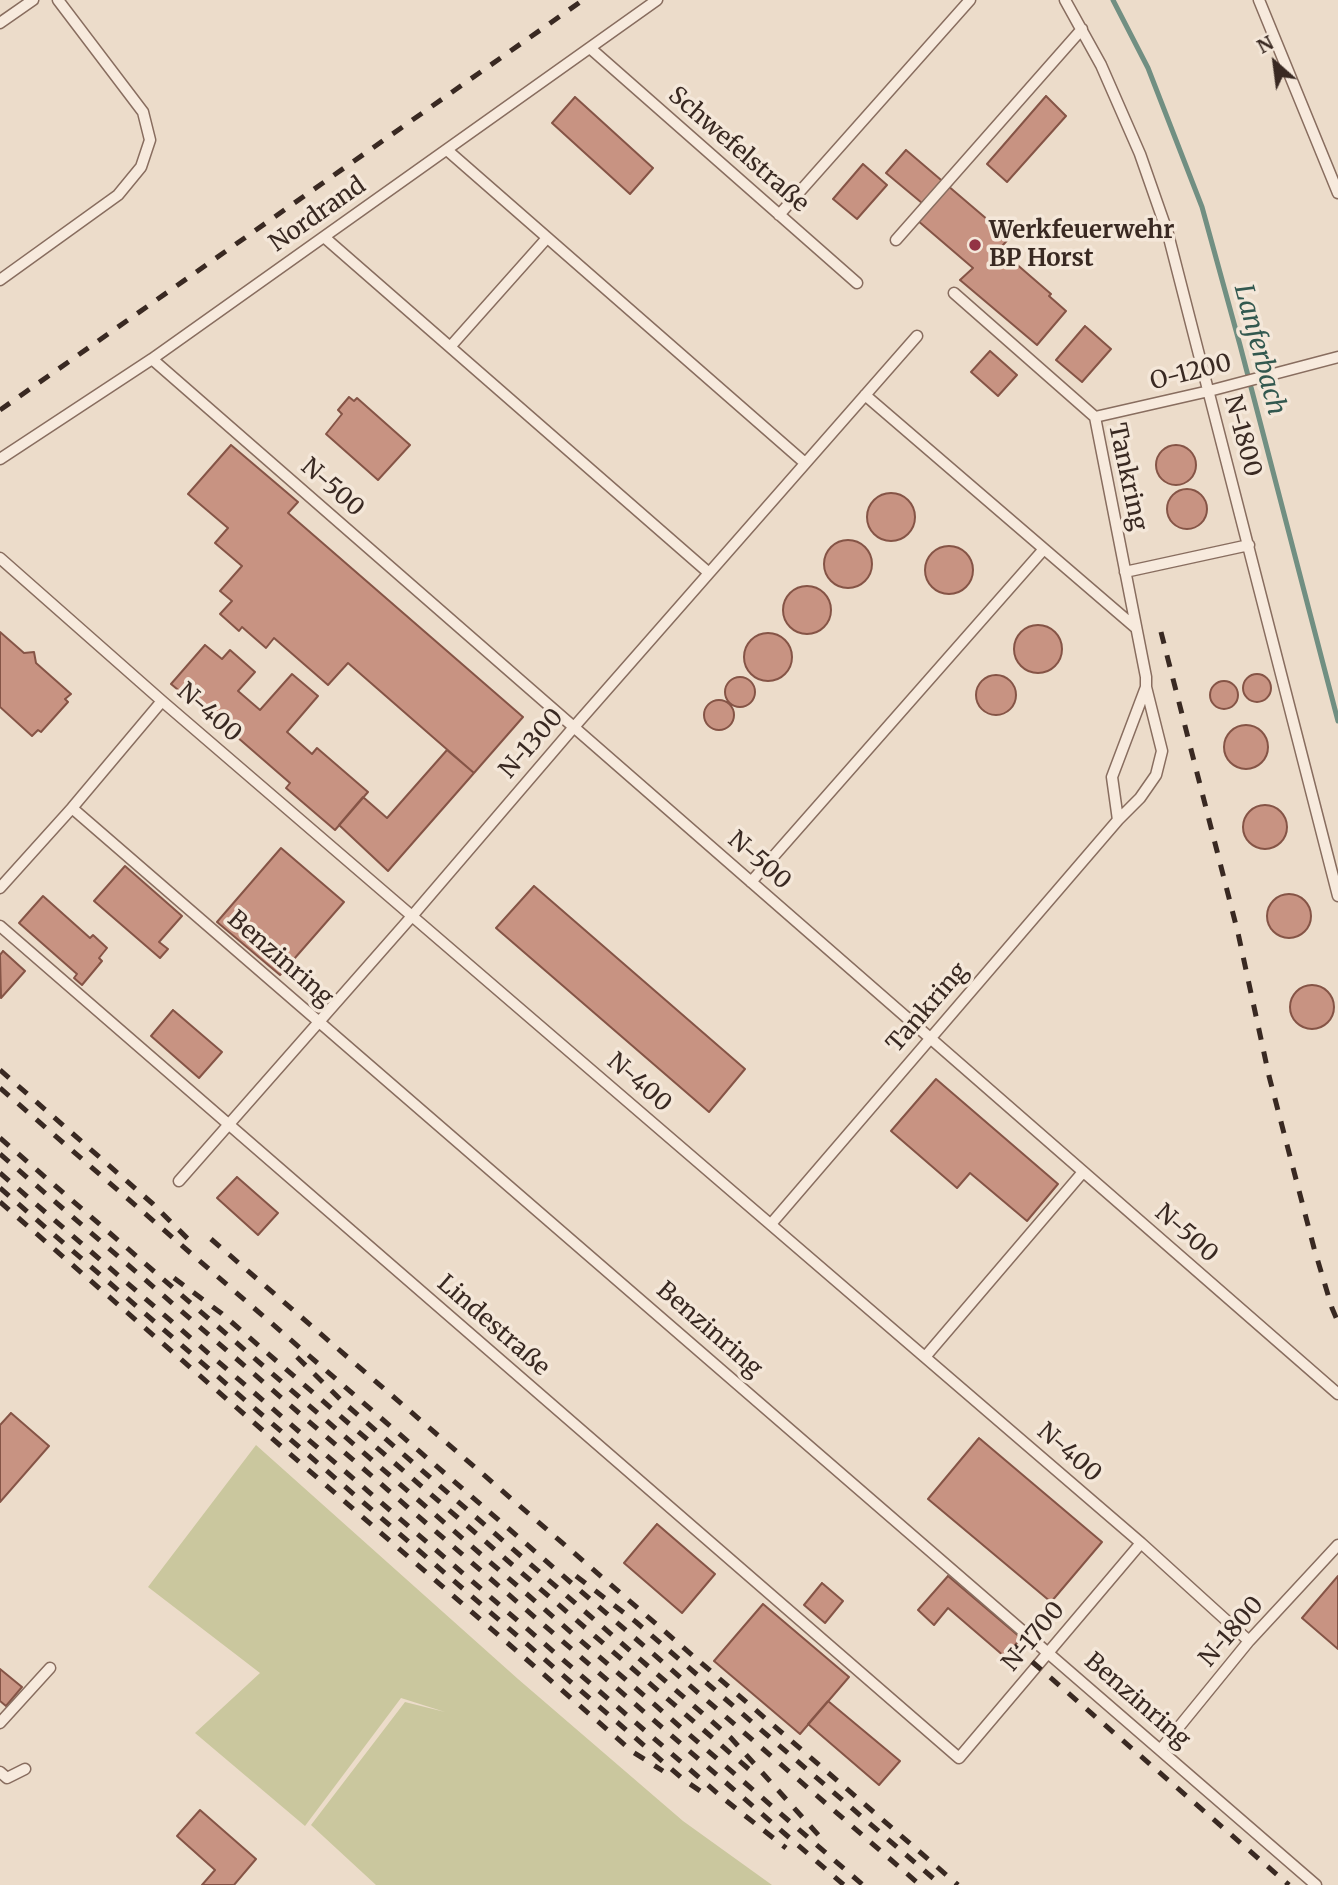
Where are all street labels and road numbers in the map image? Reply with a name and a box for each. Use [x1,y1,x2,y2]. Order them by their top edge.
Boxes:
street label: Schwefelstraße [662,81,814,219]
street label: Nordrand [264,171,372,259]
street label: O-1200 [1147,349,1235,397]
street label: N-1800 [1217,392,1267,480]
street label: Tankring [1102,421,1152,533]
street label: N-500 [295,453,369,523]
street label: N-400 [171,677,247,749]
street label: N-1300 [494,703,570,785]
street label: N-500 [722,826,796,896]
street label: Benzinring [221,905,339,1013]
street label: Tankring [881,957,975,1059]
street label: N-400 [601,1047,677,1119]
street label: N-500 [1149,1199,1223,1269]
street label: Lindestraße [431,1270,555,1382]
street label: Benzinring [650,1276,768,1384]
street label: N-400 [1031,1417,1107,1489]
street label: N-1800 [1194,1591,1270,1673]
street label: N-1700 [997,1597,1071,1677]
street label: Benzinring [1078,1647,1196,1755]

